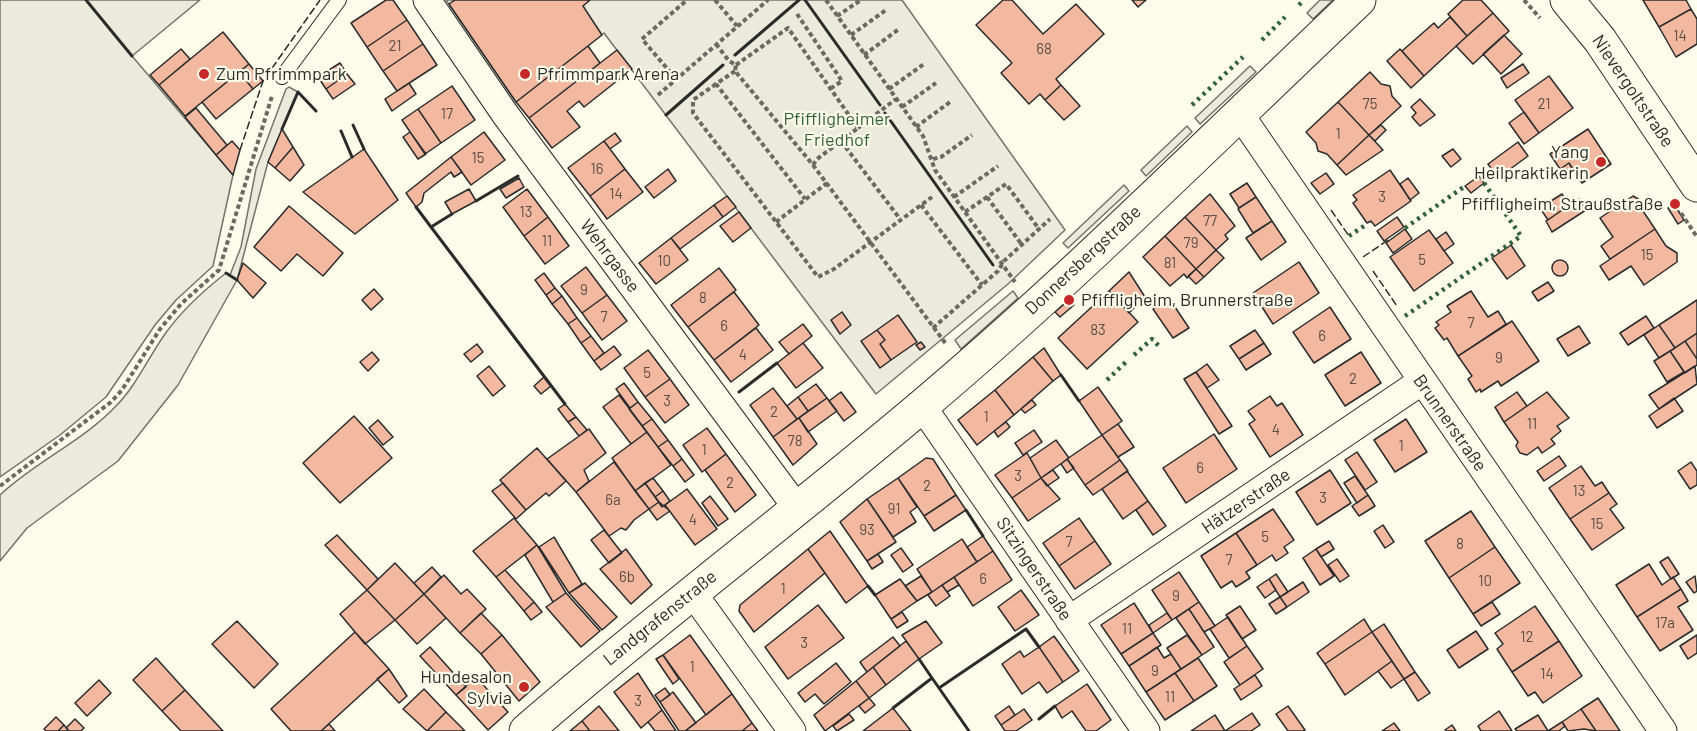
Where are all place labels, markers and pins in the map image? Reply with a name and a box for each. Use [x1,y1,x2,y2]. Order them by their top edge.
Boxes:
place label: Zum Pfrimmpark [216,63,347,85]
place label: Pfrimmpark Arena [537,63,679,85]
marker: Zum Pfrimmpark [197,67,211,81]
marker: Pfrimmpark Arena [518,67,532,81]
place label: Yang Heilpraktikerin [1474,141,1589,184]
marker: Yang Heilpraktikerin [1594,155,1608,169]
place label: Pfiffligheim, Straußstraße [1461,193,1663,215]
marker: Pfiffligheim, Straußstraße [1668,197,1682,211]
place label: Pfiffligheim, Brunnerstraße [1081,289,1293,311]
marker: Pfiffligheim, Brunnerstraße [1062,293,1076,307]
place label: Hundesalon Sylvia [420,666,512,708]
marker: Hundesalon Sylvia [517,680,531,694]

